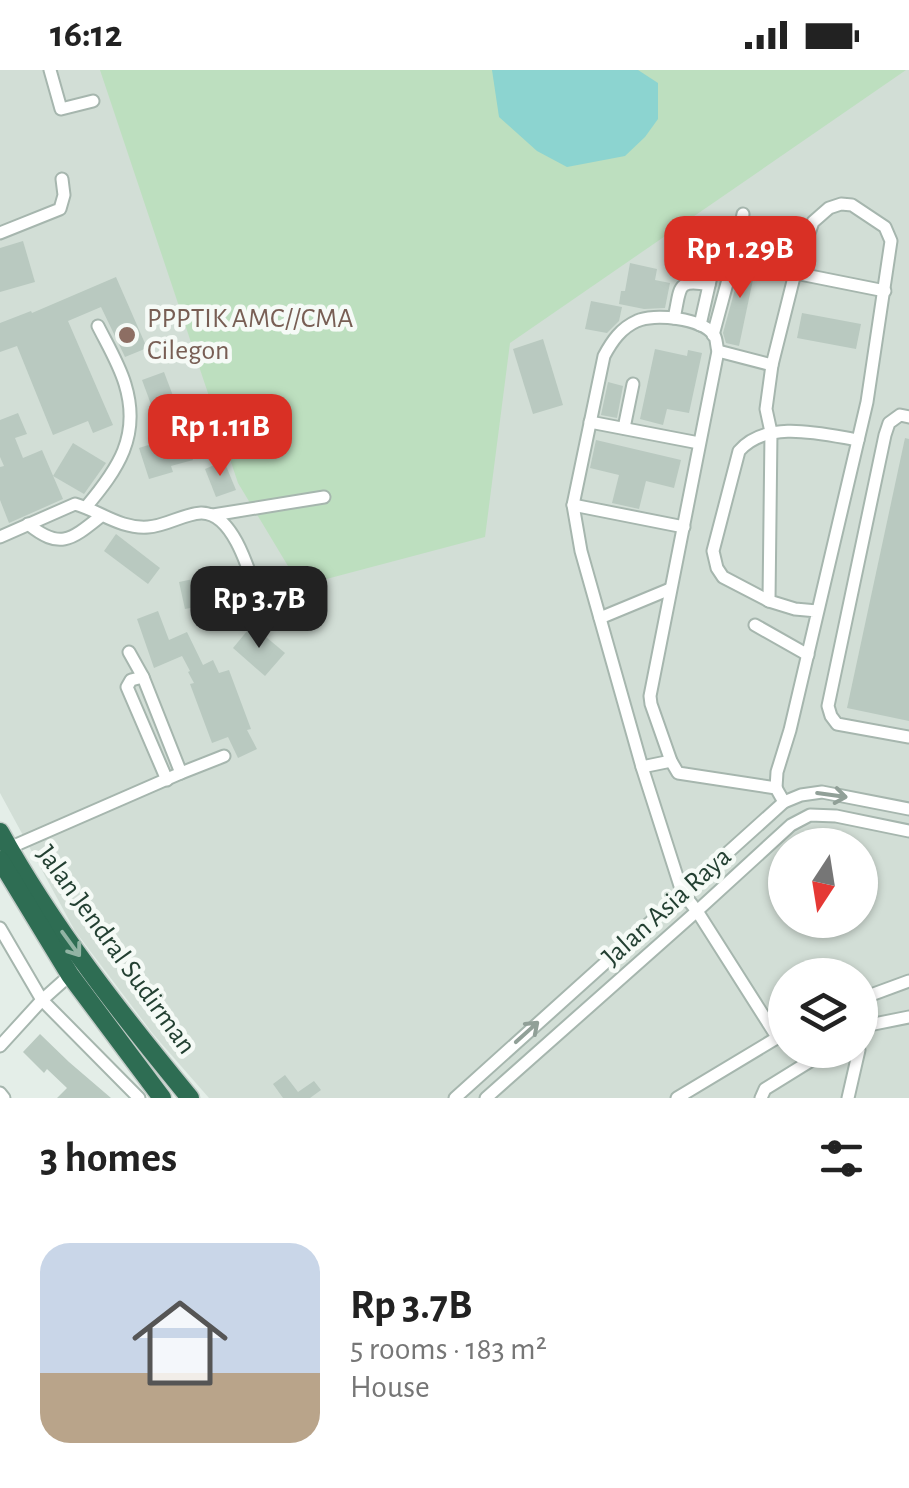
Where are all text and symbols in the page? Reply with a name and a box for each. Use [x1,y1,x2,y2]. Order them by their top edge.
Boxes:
text: 16:12 [50,16,122,54]
pin: Rp 1.29B [637,216,843,301]
text: Rp 1.29B [686,232,794,264]
place label: PPPTIK AMC//CMA Cilegon [147,305,354,365]
marker: PPPTIK AMC//CMA Cilegon [116,324,138,346]
pin: Rp 1.11B [117,394,323,479]
text: Rp 1.11B [170,410,270,442]
pin: Rp 3.7B [167,566,351,651]
text: Rp 3.7B [212,582,306,614]
one-way arrow [816,787,848,805]
north arrow [768,828,878,938]
map controls [768,828,878,1068]
street label: Jalan Jendral Sudirman [31,841,201,1059]
street label: Jalan Asia Raya [597,842,737,972]
one-way arrow [61,930,82,957]
button: layers [768,958,878,1068]
one-way arrow [514,1021,540,1045]
icon: filters [814,1131,869,1186]
text: 3 homes [40,1137,177,1179]
icon: home [120,1283,240,1403]
text: Rp 3.7B [350,1284,472,1326]
text: 5 rooms · 183 m² [350,1333,547,1365]
text: House [350,1371,430,1403]

